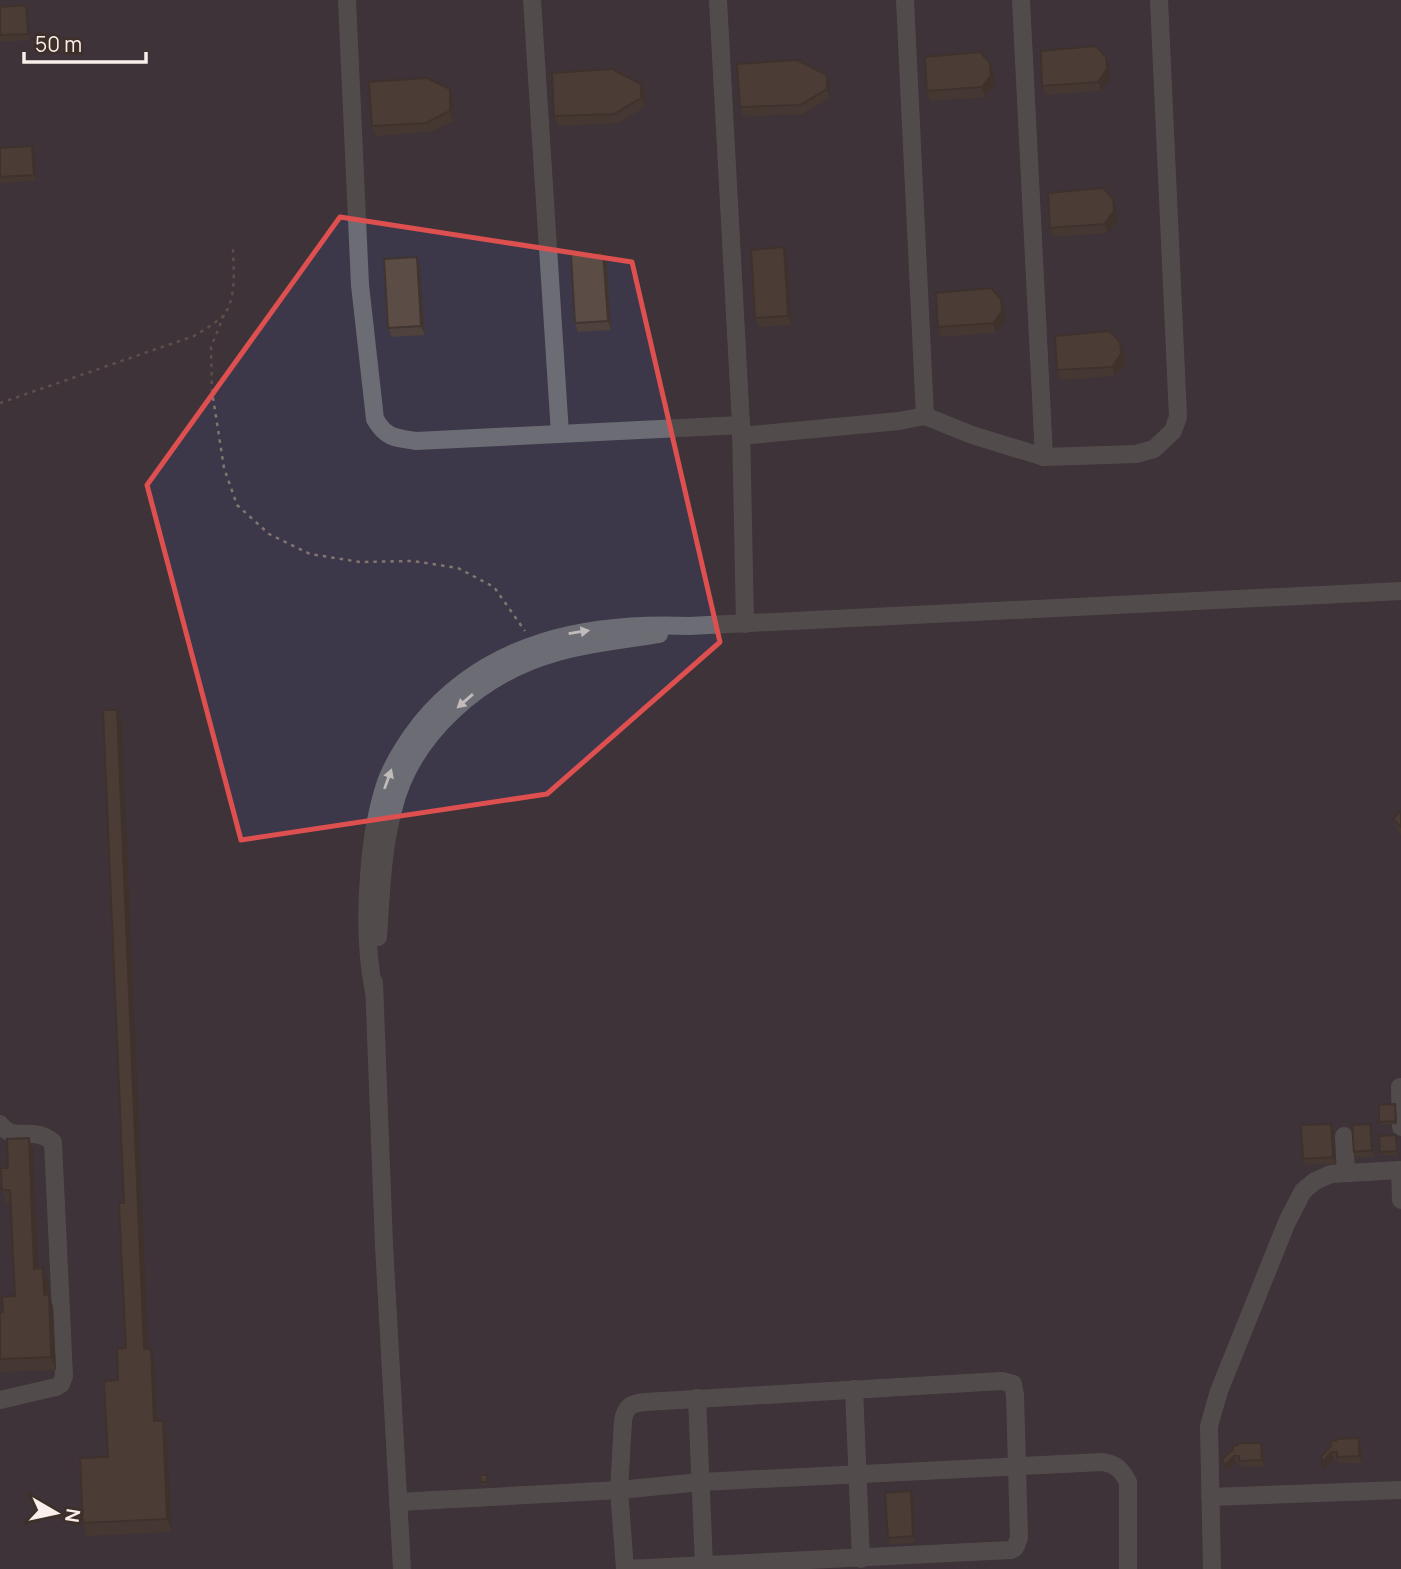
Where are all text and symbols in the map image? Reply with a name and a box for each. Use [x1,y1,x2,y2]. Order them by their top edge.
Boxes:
scale bar [24,21,147,65]
text: 50 m [35,30,82,58]
one-way arrow [568,626,590,637]
one-way arrow [456,693,474,709]
one-way arrow [383,769,394,790]
north arrow [21,1478,91,1548]
text: N [59,1507,87,1524]

